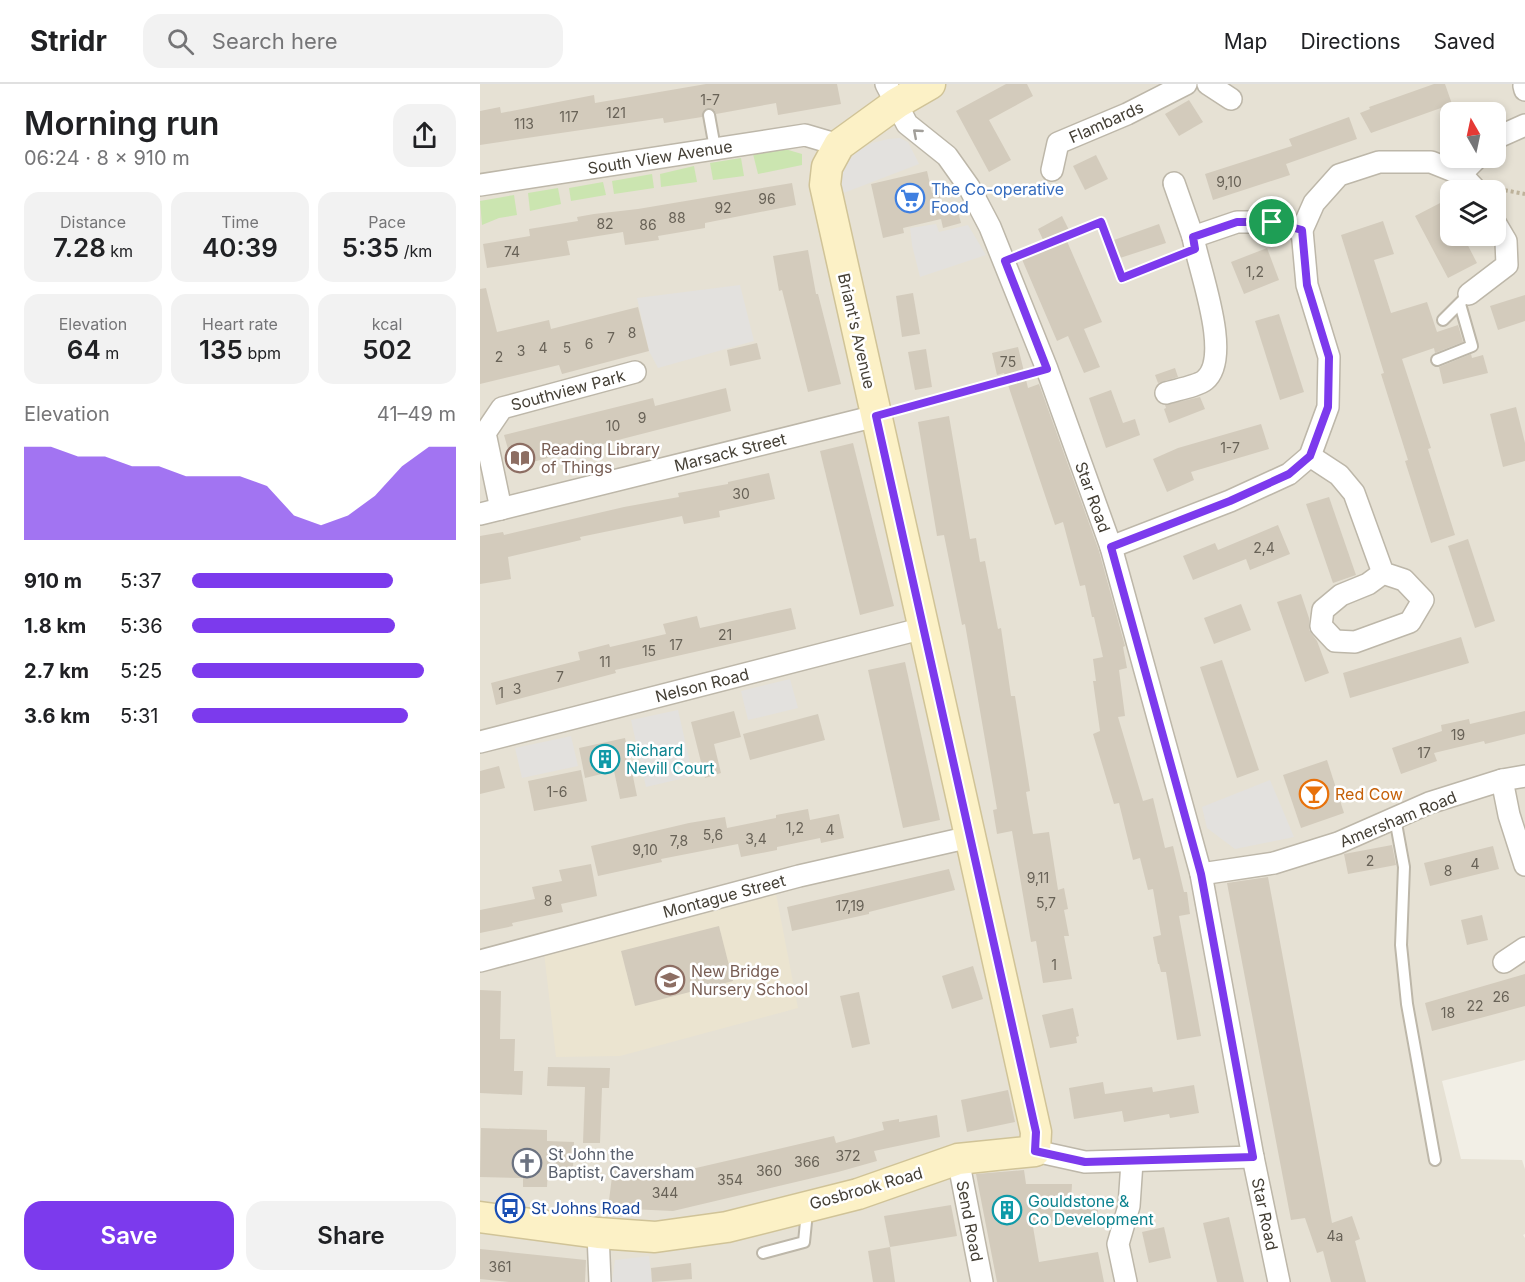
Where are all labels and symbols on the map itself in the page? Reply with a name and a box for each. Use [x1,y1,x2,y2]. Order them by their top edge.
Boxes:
house number: 1-7 [700,91,720,108]
street label: Flambards [1066,97,1146,147]
north arrow [1440,102,1506,168]
house number: 121 [606,104,626,121]
house number: 117 [559,108,579,125]
house number: 113 [514,115,534,132]
one-way arrow [913,130,924,141]
street label: South View Avenue [586,136,734,178]
house number: 9,10 [1216,173,1242,190]
place label: The Co-operative Food [931,179,1064,217]
supermarket icon: The Co-operative Food [894,182,926,214]
house number: 96 [758,190,776,207]
pin [1246,196,1297,247]
house number: 92 [714,199,732,216]
house number: 88 [668,209,686,226]
house number: 82 [596,215,614,232]
house number: 86 [639,216,657,233]
house number: 74 [504,243,520,260]
house number: 1,2 [1246,263,1264,280]
street label: Briant's Avenue [834,271,880,391]
house number: 8 [628,324,636,341]
house number: 7 [607,329,615,346]
house number: 6 [585,335,593,352]
house number: 4 [538,339,548,356]
house number: 5 [563,339,571,356]
house number: 3 [517,342,525,359]
house number: 2 [495,348,503,365]
house number: 75 [1000,353,1016,370]
street label: Southview Park [509,365,628,415]
house number: 9 [638,409,646,426]
house number: 10 [606,417,620,434]
street label: Marsack Street [672,428,788,476]
place label: Reading Library of Things [541,439,660,477]
house number: 1-7 [1220,439,1240,456]
library icon: Reading Library of Things [504,442,536,474]
street label: Star Road [1071,459,1115,535]
house number: 30 [732,485,750,502]
house number: 2,4 [1253,539,1275,556]
house number: 21 [718,626,732,643]
house number: 17 [669,636,683,653]
house number: 15 [642,642,656,659]
house number: 11 [599,653,611,670]
street label: Nelson Road [653,664,751,706]
house number: 7 [556,668,564,685]
house number: 3 [513,680,521,697]
house number: 1 [498,684,504,701]
house number: 19 [1451,726,1465,743]
place label: Richard Nevill Court [626,740,714,778]
building icon: Richard Nevill Court [589,743,621,775]
house number: 17 [1417,744,1431,761]
bar icon: Red Cow [1298,778,1330,810]
house number: 1-6 [547,783,567,800]
place label: Red Cow [1335,784,1403,804]
street label: Amersham Road [1337,786,1459,852]
house number: 1,2 [786,819,804,836]
house number: 4 [825,821,835,838]
house number: 5,6 [703,826,723,843]
house number: 3,4 [745,830,767,847]
house number: 7,8 [670,832,688,849]
house number: 9,10 [632,841,658,858]
house number: 2 [1366,852,1374,869]
house number: 4 [1470,855,1480,872]
house number: 8 [1444,862,1452,879]
house number: 9,11 [1027,869,1049,886]
street label: Montague Street [661,870,787,922]
house number: 8 [544,892,552,909]
house number: 5,7 [1036,894,1056,911]
house number: 17,19 [835,897,865,914]
house number: 1 [1051,956,1057,973]
place label: New Bridge Nursery School [691,961,808,999]
school or university icon: New Bridge Nursery School [654,964,686,996]
house number: 26 [1492,988,1510,1005]
house number: 22 [1466,997,1484,1014]
house number: 18 [1441,1004,1455,1021]
place label: St John the Baptist, Caversham [548,1144,695,1182]
church icon: St John the Baptist, Caversham [511,1147,543,1179]
house number: 372 [835,1147,861,1164]
house number: 366 [794,1153,820,1170]
house number: 360 [756,1162,782,1179]
street label: Gosbrook Road [807,1162,925,1214]
house number: 354 [717,1171,743,1188]
street label: Star Road [1248,1176,1282,1252]
street label: Send Road [952,1179,988,1263]
house number: 344 [652,1184,678,1201]
place label: Gouldstone & Co Development [1028,1191,1154,1229]
bus stop icon: St Johns Road [494,1192,526,1224]
building icon: Gouldstone & Co Development [991,1194,1023,1226]
place label: St Johns Road [531,1198,640,1218]
house number: 4a [1327,1227,1343,1244]
house number: 361 [488,1258,512,1275]

